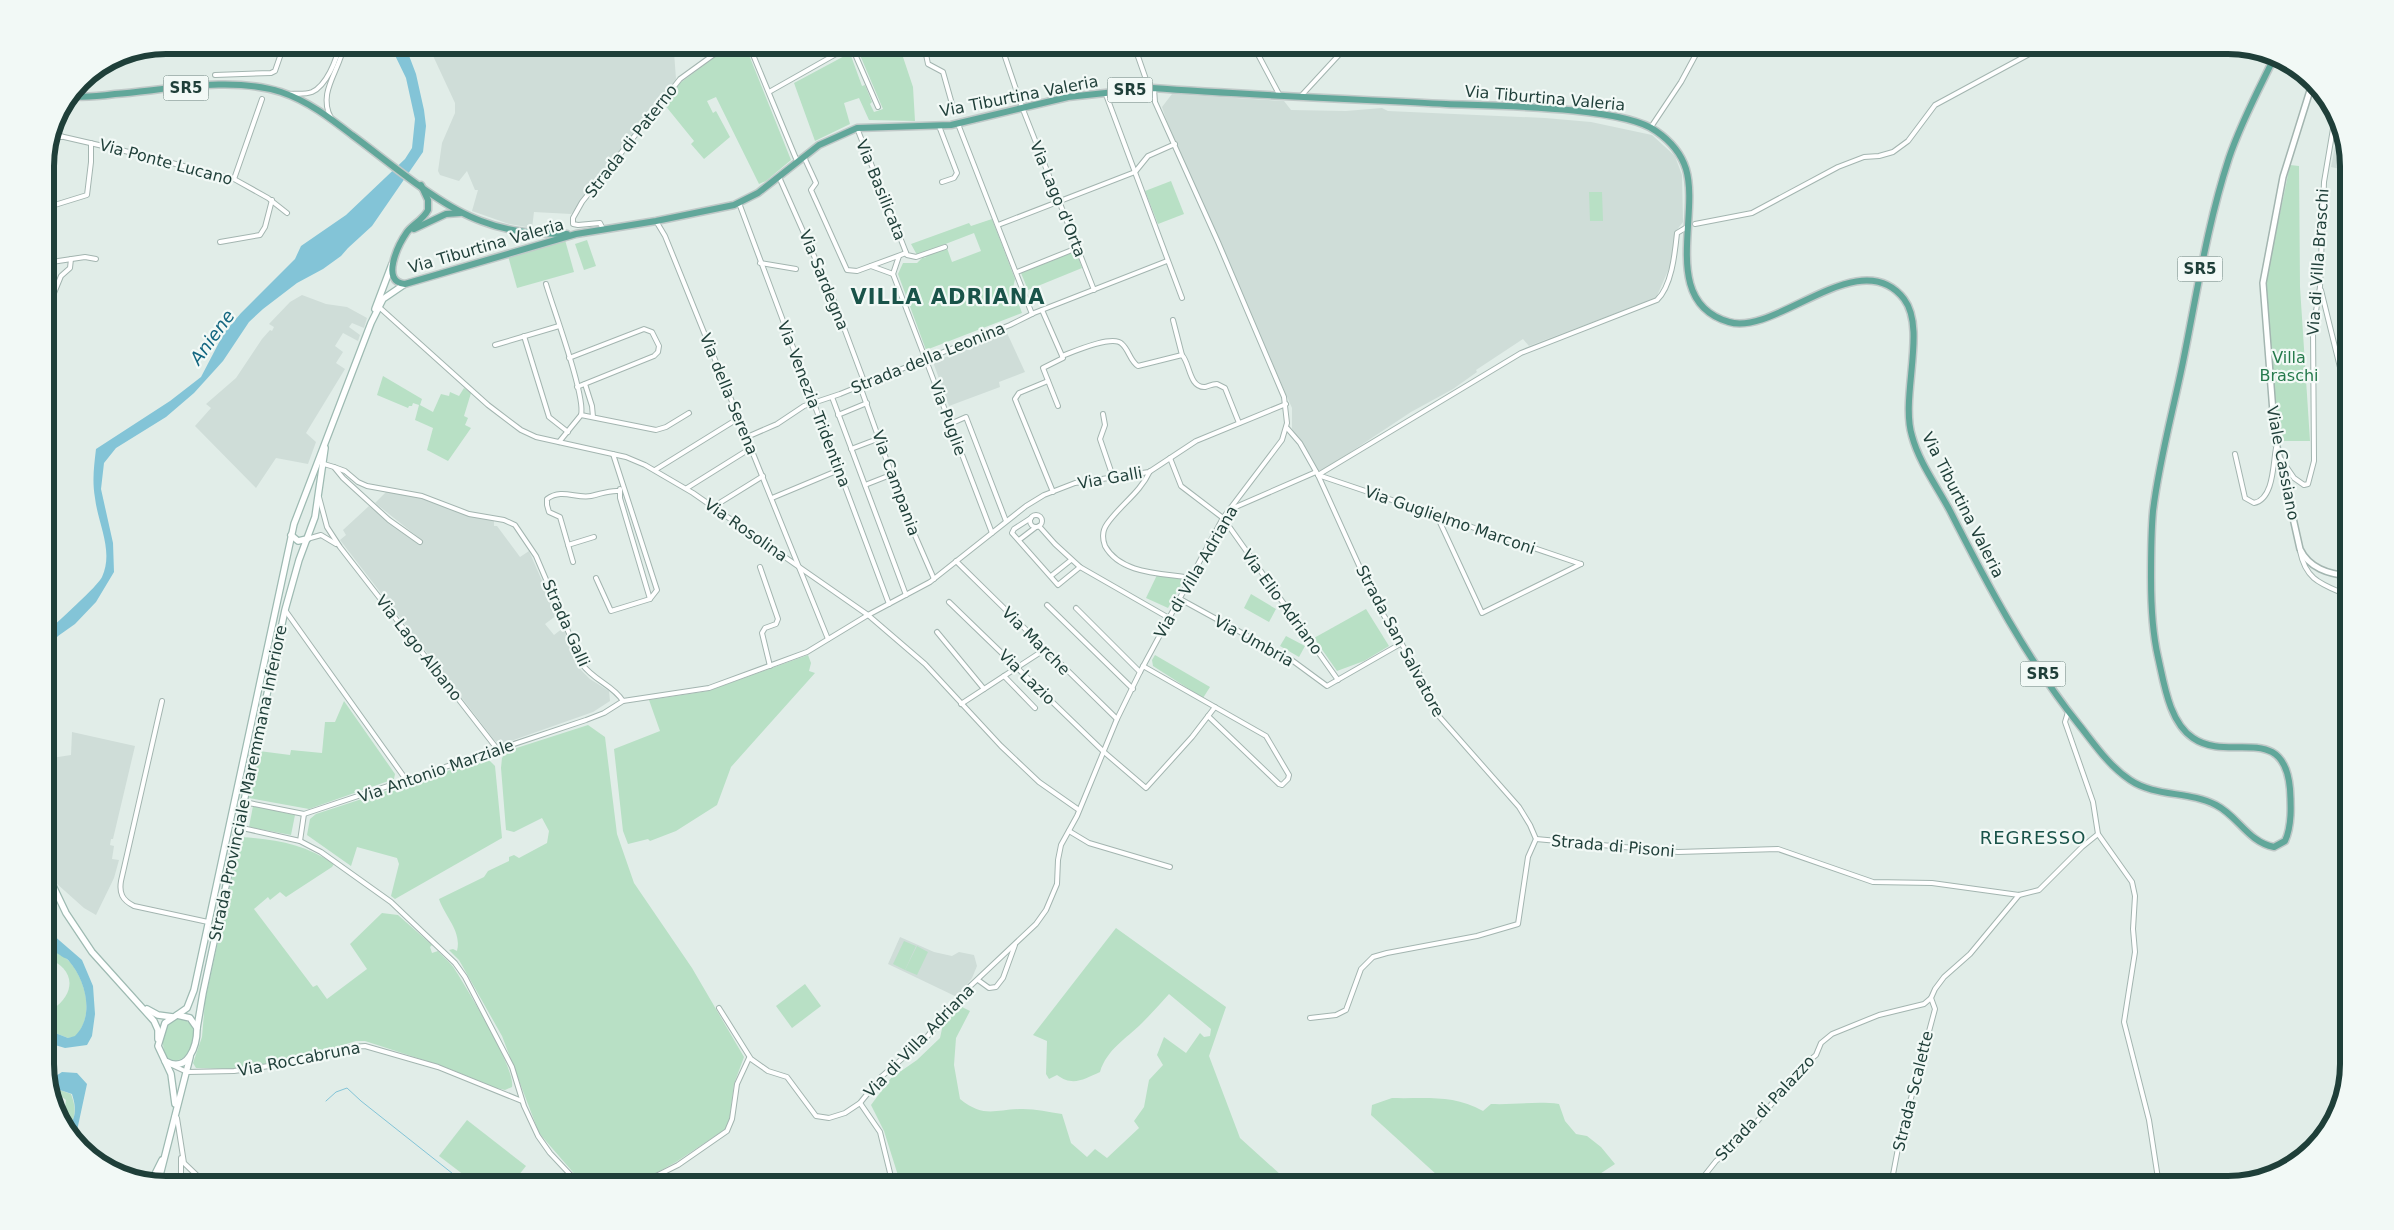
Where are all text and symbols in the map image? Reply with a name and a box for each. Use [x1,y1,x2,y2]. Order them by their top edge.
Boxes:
street label: Via Tiburtina Valeria [938,71,1100,121]
road number: SR5 [164,76,208,100]
road number: SR5 [1108,78,1152,102]
street label: Strada di Paterno [581,81,681,201]
street label: Via Tiburtina Valeria [1464,82,1626,114]
street label: Via Ponte Lucano [97,135,235,189]
street label: Via Basilicata [852,137,910,243]
street label: Via Lago d'Orta [1026,138,1090,260]
street label: Via di Villa Braschi [2303,188,2333,336]
street label: Via Tiburtina Valeria [406,215,566,277]
street label: Via Sardegna [795,227,853,333]
road number: SR5 [2178,256,2222,282]
district label: VILLA ADRIANA [850,285,1046,309]
water label: Aniene [185,306,239,369]
street label: Via Venezia Tridentina [774,318,854,490]
street label: Strada della Leonina [848,318,1008,398]
street label: Via della Serena [696,330,762,458]
park label: Villa Braschi [2259,348,2319,385]
street label: Via Puglie [926,378,970,458]
street label: Viale Cassiano [2263,404,2303,522]
street label: Via Campania [868,428,924,538]
street label: Via Tiburtina Valeria [1918,429,2008,581]
street label: Via Galli [1076,463,1144,493]
street label: Via Guglielmo Marconi [1362,482,1538,558]
street label: Via Rosolina [701,494,791,566]
street label: Via di Villa Adriana [1150,502,1242,642]
street label: Via Elio Adriano [1237,546,1327,658]
street label: Strada San Salvatore [1352,562,1448,720]
street label: Strada Galli [538,576,594,670]
street label: Via Lago Albano [372,591,466,705]
street label: Via Marche [998,603,1074,679]
street label: Via Umbria [1211,611,1297,671]
street label: Strada Provinciale Maremmana Inferiore [205,623,291,943]
street label: Via Lazio [995,645,1059,709]
road number: SR5 [2020,662,2066,686]
street label: Via Antonio Marziale [356,735,516,807]
district label: REGRESSO [1980,827,2086,848]
street label: Strada di Pisoni [1550,831,1676,861]
street label: Via di Villa Adriana [860,980,978,1102]
street label: Strada Scalette [1889,1029,1937,1153]
street label: Via Roccabruna [236,1038,362,1080]
street label: Strada di Palazzo [1711,1051,1819,1165]

